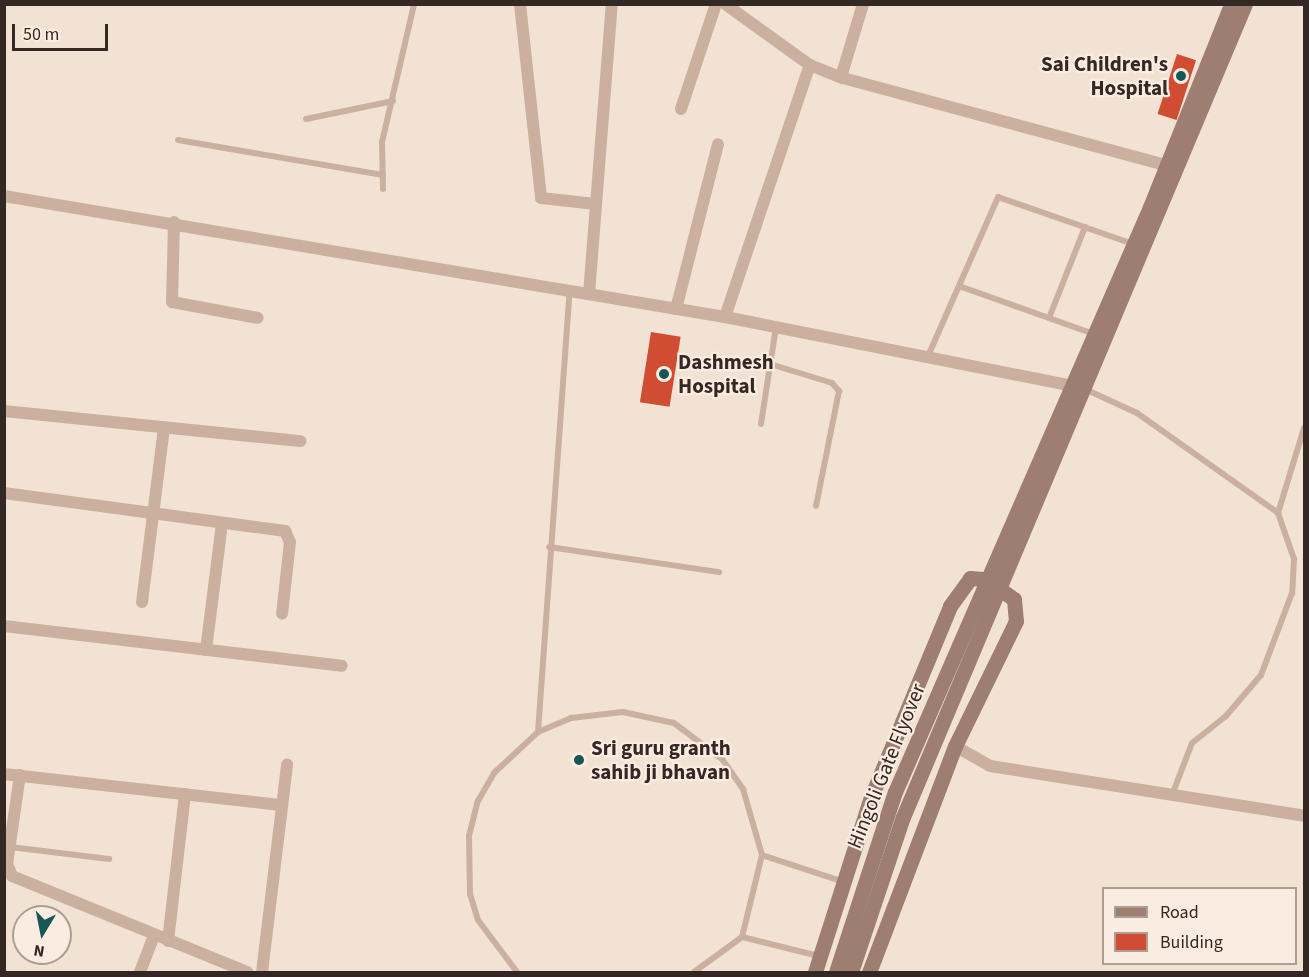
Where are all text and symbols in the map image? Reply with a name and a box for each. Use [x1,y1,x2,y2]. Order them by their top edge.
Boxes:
scale bar [15,12,111,50]
text: 50 m [23,22,59,47]
place label: Sai Children's Hospital [1041,51,1168,101]
marker: Sai Children's Hospital [1172,67,1190,85]
place label: Dashmesh Hospital [678,349,774,399]
marker: Dashmesh Hospital [655,365,673,383]
street label: Hingoli Gate Flyover [841,680,931,852]
place label: Sri guru granth sahib ji bhavan [591,735,731,785]
marker: Sri guru granth sahib ji bhavan [572,753,586,767]
legend [1102,887,1297,965]
text: Road [1160,900,1199,925]
north arrow [12,905,72,965]
text: Building [1160,930,1223,955]
text: N [32,939,46,963]

